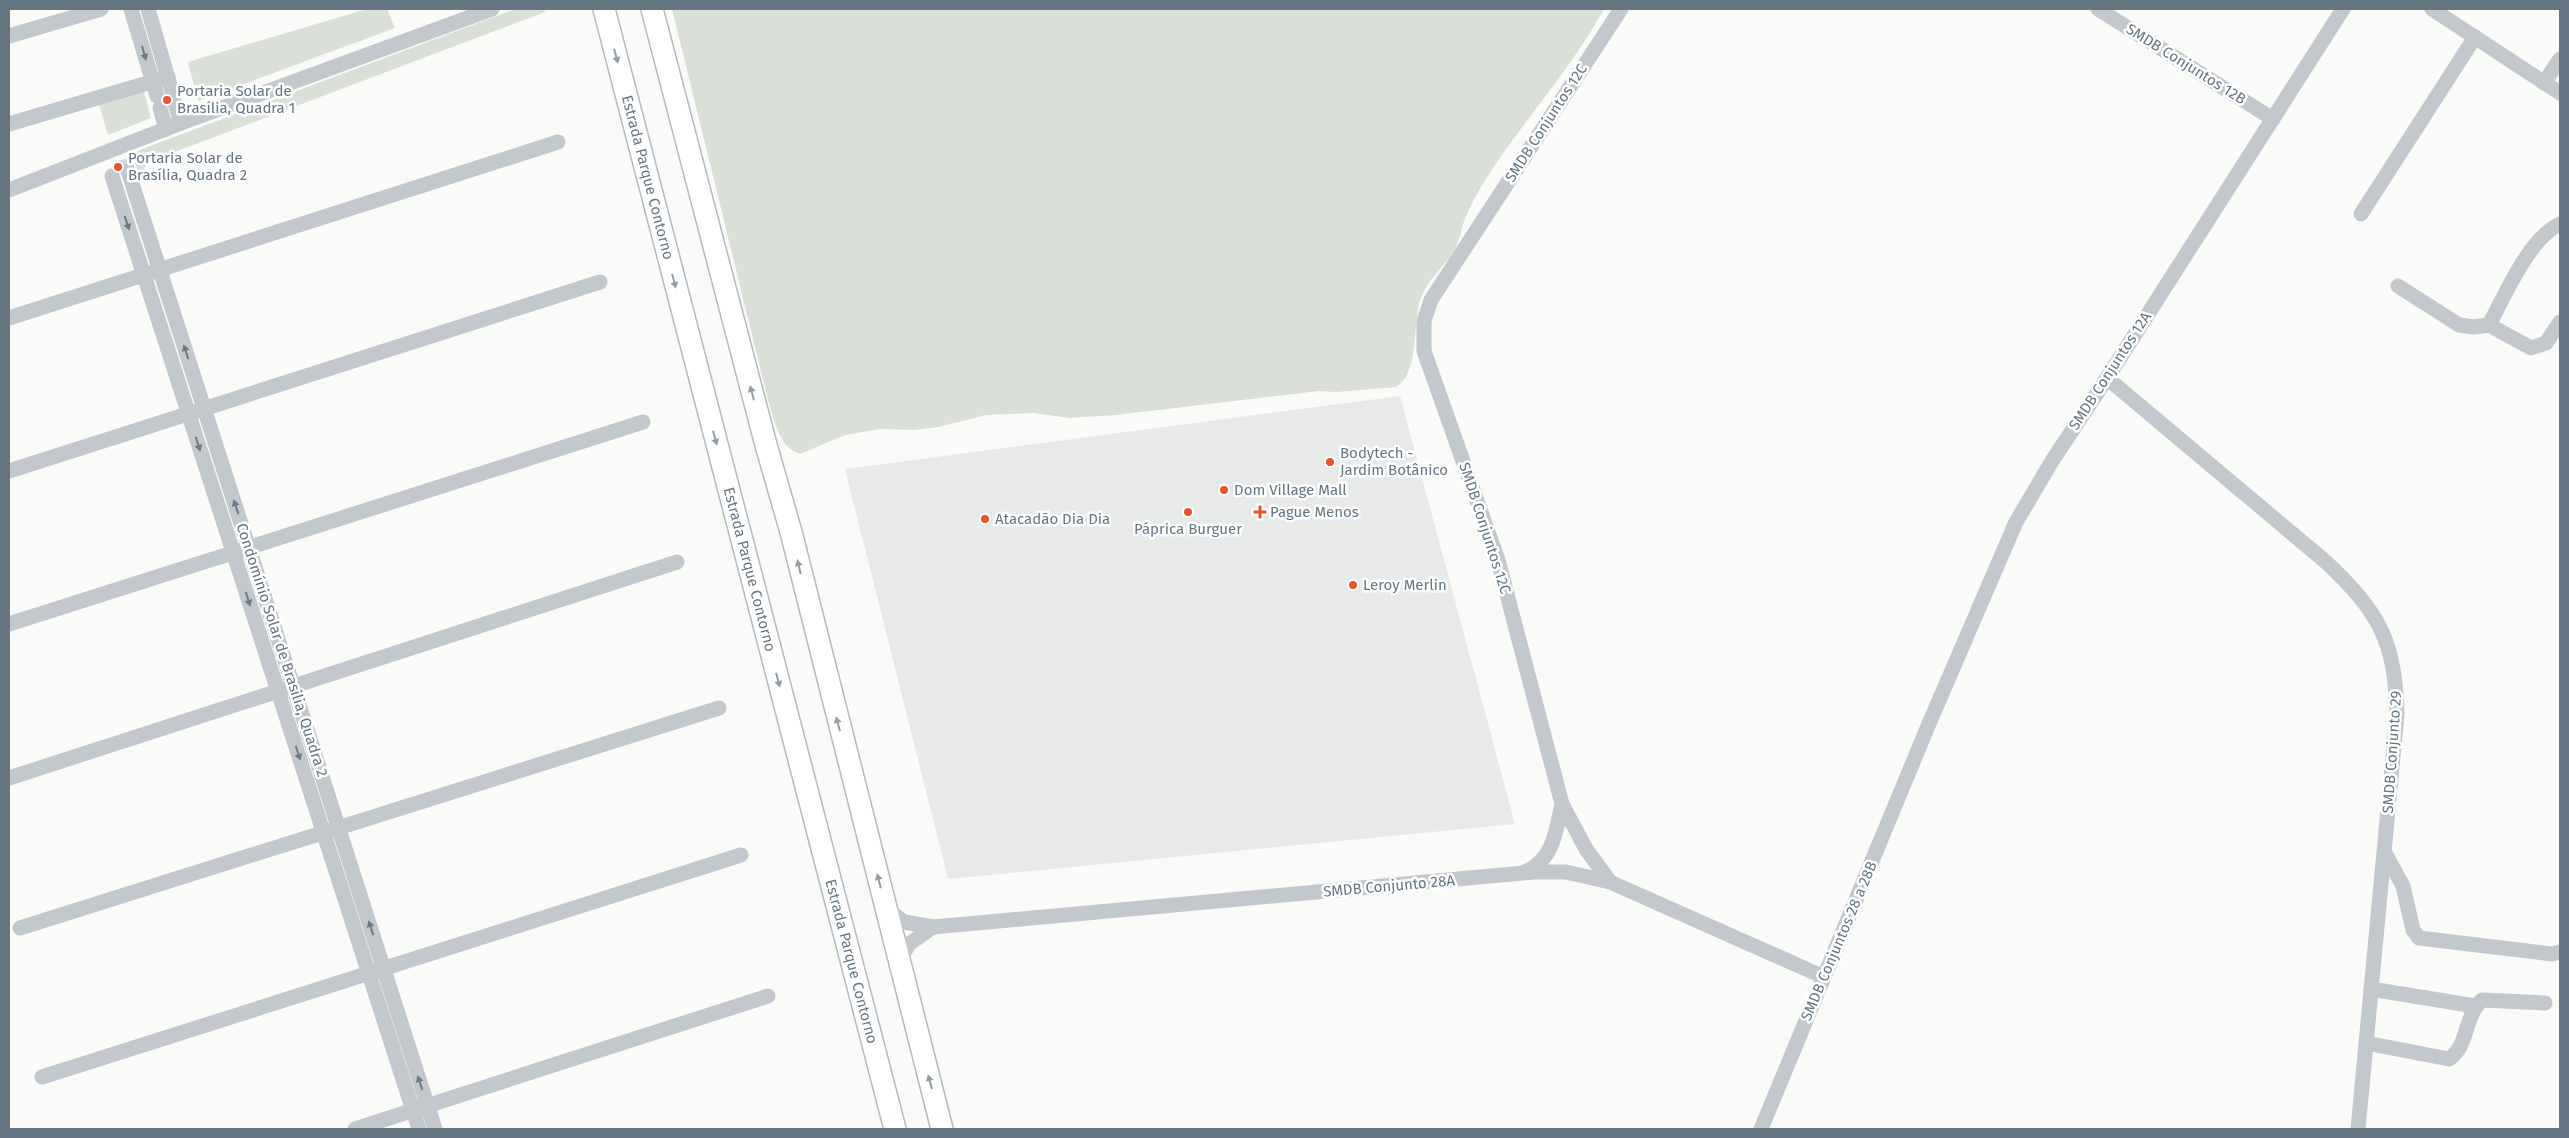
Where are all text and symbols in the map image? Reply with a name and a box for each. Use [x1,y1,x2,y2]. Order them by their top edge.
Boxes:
street label: SMDB Conjuntos 12B [2123,20,2249,108]
one-way arrow [140,45,148,60]
one-way arrow [612,48,620,63]
street label: SMDB Conjuntos 12C [1501,60,1591,185]
place label: Portaria Solar de Brasília, Quadra 1 [177,82,295,117]
street label: Estrada Parque Contorno [618,93,678,262]
marker: Portaria Solar de Brasília, Quadra 1 [161,94,173,106]
place label: Portaria Solar de Brasília, Quadra 2 [128,149,247,184]
marker: Portaria Solar de Brasília, Quadra 2 [112,161,124,173]
one-way arrow [124,215,132,230]
one-way arrow [671,273,679,288]
street label: SMDB Conjuntos 12A [2065,308,2155,433]
one-way arrow [182,344,190,359]
one-way arrow [748,385,756,400]
one-way arrow [711,431,719,446]
one-way arrow [195,437,203,452]
place label: Bodytech - Jardim Botânico [1340,444,1448,479]
marker: Bodytech - Jardim Botânico [1324,456,1336,468]
street label: SMDB Conjuntos 12C [1455,460,1515,596]
place label: Dom Village Mall [1234,481,1347,499]
marker: Dom Village Mall [1218,484,1230,496]
street label: Estrada Parque Contorno [720,485,780,654]
one-way arrow [232,499,239,514]
place label: Pague Menos [1270,503,1359,521]
marker: Páprica Burguer [1182,506,1194,518]
marker: Pague Menos [1254,506,1266,518]
place label: Atacadão Dia Dia [995,510,1110,528]
marker: Atacadão Dia Dia [979,513,991,525]
place label: Páprica Burguer [1134,520,1242,538]
street label: Condomínio Solar de Brasilia, Quadra 2 [232,521,332,779]
one-way arrow [795,559,803,574]
place label: Leroy Merlin [1363,576,1447,594]
marker: Leroy Merlin [1347,579,1359,591]
one-way arrow [245,591,253,606]
one-way arrow [774,673,782,688]
street label: SMDB Conjunto 29 [2379,690,2405,814]
one-way arrow [834,717,842,732]
one-way arrow [295,746,302,761]
street label: SMDB Conjuntos 28 a 28B [1797,859,1881,1023]
street label: SMDB Conjunto 28A [1322,871,1456,901]
one-way arrow [875,874,883,889]
street label: Estrada Parque Contorno [821,877,881,1046]
one-way arrow [366,920,374,935]
one-way arrow [416,1075,423,1090]
one-way arrow [925,1075,933,1090]

